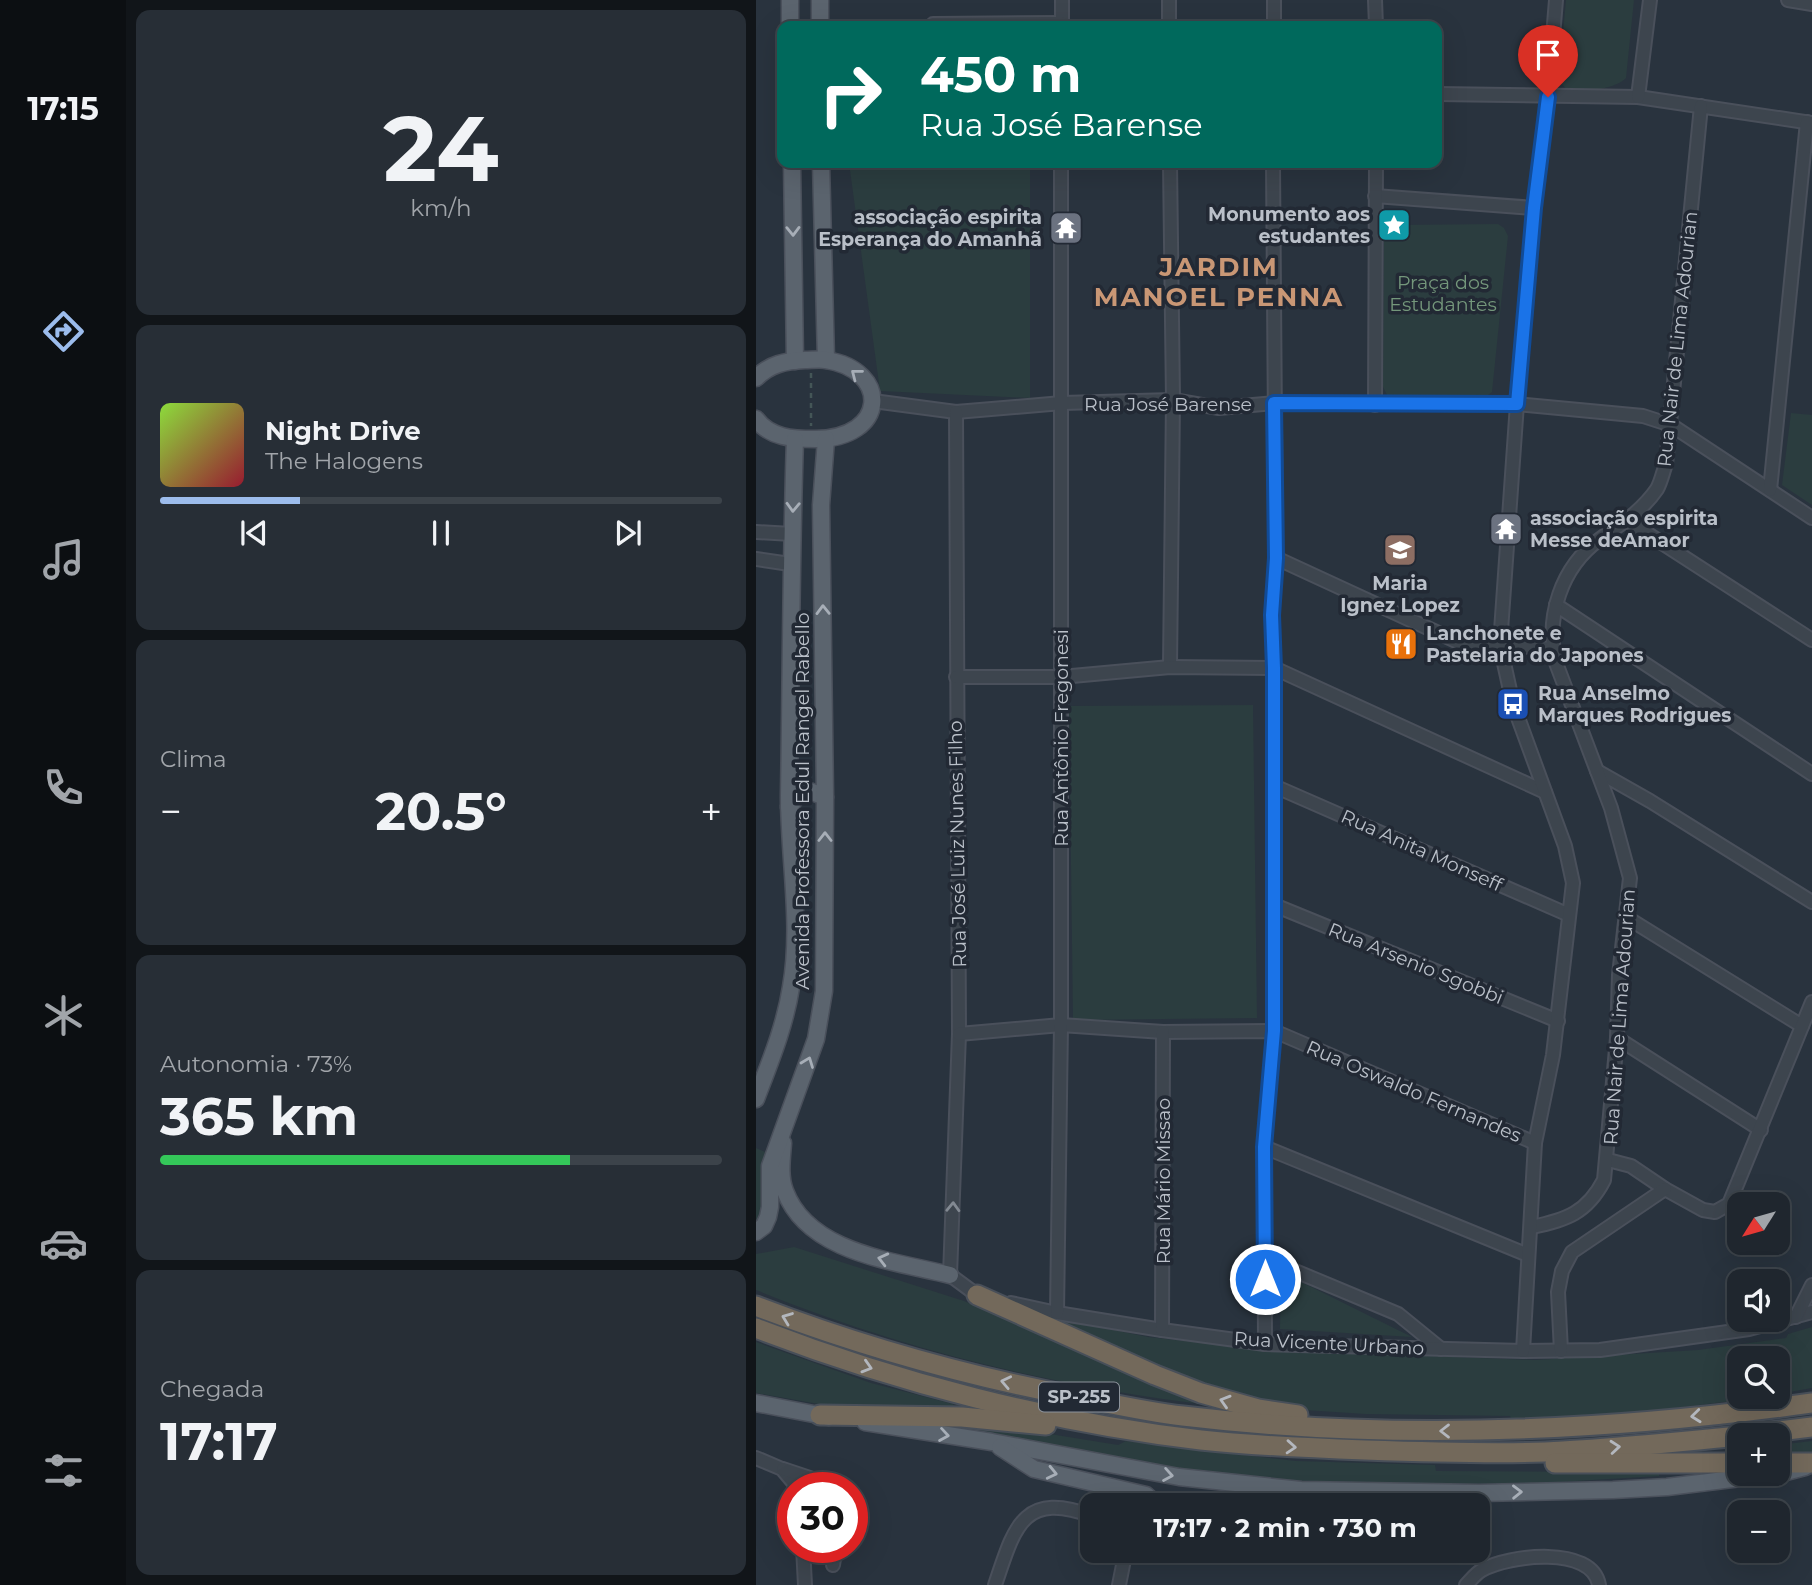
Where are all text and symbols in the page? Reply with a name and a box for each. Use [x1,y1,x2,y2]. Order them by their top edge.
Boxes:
pin [1518,25,1578,97]
icon: arrive [1529,36,1567,74]
text: 450 m [920,45,1081,104]
icon: right [805,49,896,140]
text: 17:15 [27,89,99,128]
text: 24 [383,93,499,204]
text: Rua José Barense [920,105,1203,144]
text: km/h [410,194,472,222]
place label: Monumento aos estudantes [1208,203,1370,248]
place label: associação espirita Esperança do Amanhã [818,206,1042,251]
place icon: Monumento aos estudantes [1375,206,1413,244]
temple icon: associação espirita Esperança do Amanhã [1047,209,1085,247]
street label: Rua Nair de Lima Adourian [1653,210,1702,468]
one-way arrow [785,226,801,237]
district label: JARDIM MANOEL PENNA [1094,251,1344,313]
park label: Praça dos Estudantes [1389,271,1497,316]
icon: directions [39,307,88,356]
one-way arrow [851,369,863,382]
street label: Rua José Barense [1084,393,1252,416]
text: Night Drive [265,415,421,447]
text: The Halogens [265,447,423,475]
one-way arrow [785,502,800,513]
place label: associação espirita Messe deAmaor [1530,507,1718,552]
temple icon: associação espirita Messe deAmaor [1487,510,1525,548]
icon: previous [235,514,273,552]
icon: pause [422,514,460,552]
icon: next [609,514,647,552]
school or university icon: Maria Ignez Lopez [1381,531,1419,569]
icon: music [39,535,88,584]
place label: Maria Ignez Lopez [1340,572,1460,617]
one-way arrow [815,604,830,615]
street label: Avenida Professora Edul Rangel Rabello [791,612,814,990]
place label: Lanchonete e Pastelaria do Japones [1426,622,1644,667]
restaurant icon: Lanchonete e Pastelaria do Japones [1382,625,1420,663]
street label: Rua Antônio Fregonesi [1050,629,1073,847]
place label: Rua Anselmo Marques Rodrigues [1538,682,1731,727]
bus stop icon: Rua Anselmo Marques Rodrigues [1494,685,1532,723]
street label: Rua José Luiz Nunes Filho [944,720,971,968]
text: Clima [160,745,227,773]
icon: phone [39,763,88,812]
text: 20.5° [375,780,507,843]
text: − [160,788,182,835]
text: + [700,788,722,835]
street label: Rua Anita Monseff [1338,805,1507,897]
one-way arrow [817,831,833,842]
street label: Rua Nair de Lima Adourian [1599,888,1640,1146]
street label: Rua Arsenio Sgobbi [1325,918,1507,1009]
icon: climate [39,991,88,1040]
street label: Rua Oswaldo Fernandes [1303,1036,1525,1147]
text: Autonomia · 73% [160,1050,352,1078]
one-way arrow [799,1057,813,1069]
text: 365 km [160,1085,358,1148]
street label: Rua Mário Missao [1152,1098,1175,1264]
north arrow [1727,1192,1790,1255]
map controls [1727,1192,1790,1563]
one-way arrow [945,1201,960,1212]
icon: car [39,1219,88,1268]
position arrow [1228,1242,1302,1316]
one-way arrow [878,1253,890,1267]
button: sound [1727,1269,1790,1332]
one-way arrow [782,1313,794,1327]
street label: Rua Vicente Urbano [1233,1327,1425,1360]
button: search [1727,1346,1790,1409]
one-way arrow [860,1358,872,1373]
text: Chegada [160,1375,264,1403]
one-way arrow [1000,1376,1012,1391]
road number: SP-255 [1039,1382,1119,1412]
one-way arrow [1219,1394,1231,1409]
one-way arrow [1690,1409,1702,1424]
text: 17:17 [160,1410,278,1473]
one-way arrow [1439,1423,1450,1439]
button: + [1727,1423,1790,1486]
one-way arrow [938,1427,950,1442]
one-way arrow [1286,1440,1297,1455]
one-way arrow [1610,1440,1621,1455]
icon: filters [39,1446,88,1495]
one-way arrow [1046,1465,1058,1479]
one-way arrow [1162,1467,1174,1482]
speed limit sign: 30 [777,1472,868,1563]
one-way arrow [1512,1485,1523,1500]
button: − [1727,1500,1790,1563]
text: 17:17 · 2 min · 730 m [1153,1512,1417,1544]

